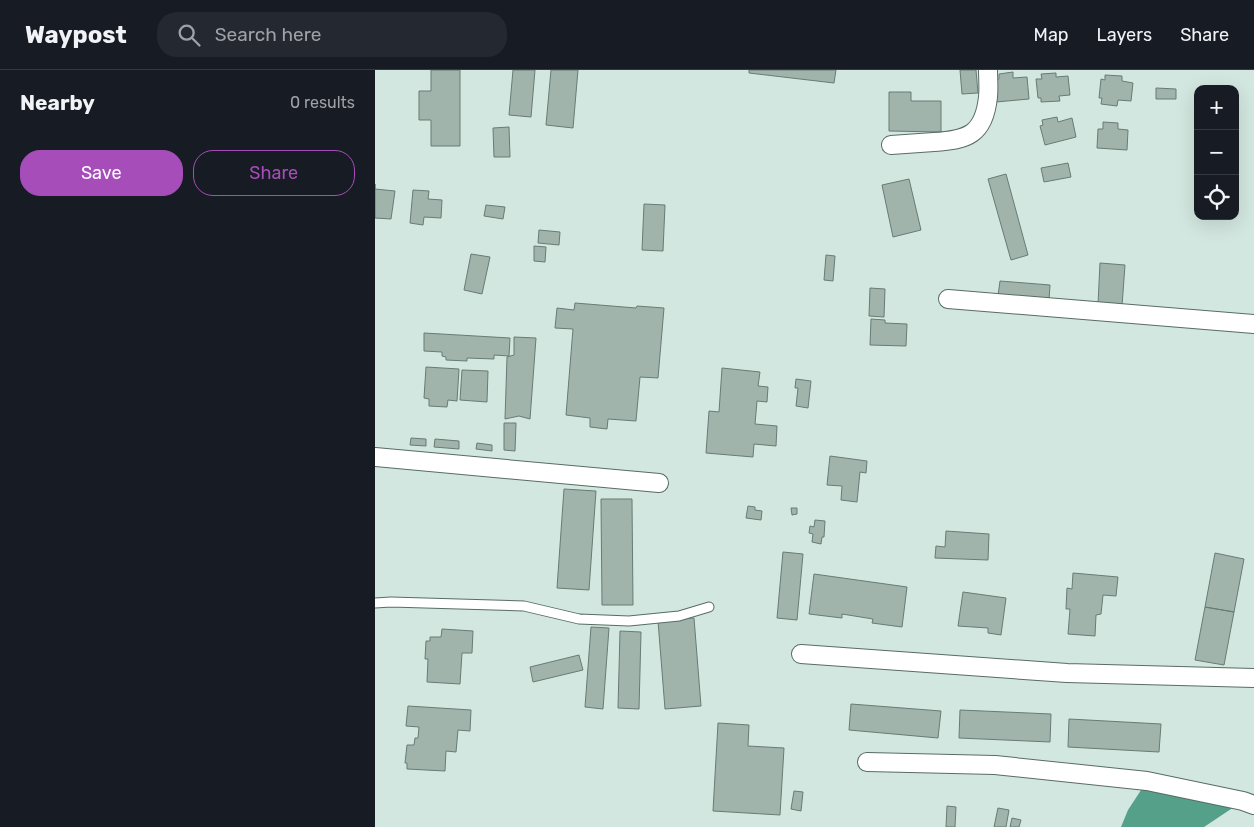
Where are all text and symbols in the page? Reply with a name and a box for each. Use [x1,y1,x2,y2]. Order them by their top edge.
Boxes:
search box [157,12,507,57]
text: Waypost [25,21,127,49]
icon: search [175,21,203,49]
text: Search here [215,23,321,46]
text: Map [1034,24,1069,46]
text: Layers [1097,24,1152,46]
text: Share [1180,24,1229,46]
map controls [1194,85,1239,220]
button: + [1194,85,1239,130]
text: Nearby [20,90,95,115]
text: 0 results [290,93,355,112]
button: − [1194,130,1239,175]
button: Save [20,150,183,196]
button: Share [193,150,355,196]
button: locate [1194,175,1239,220]

